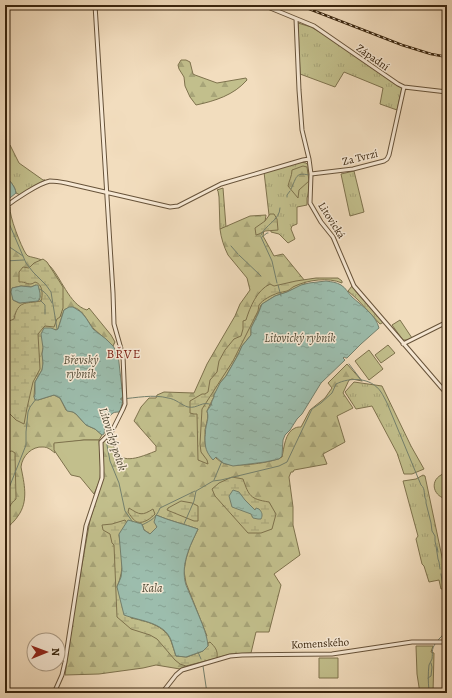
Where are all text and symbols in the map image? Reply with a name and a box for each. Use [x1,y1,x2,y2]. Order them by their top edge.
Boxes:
street label: Západní [353,41,392,74]
street label: Za Tvrzí [341,146,380,169]
street label: Litovická [314,199,349,242]
water label: Litovický rybník [264,330,336,346]
district label: BŘVE [107,345,141,362]
water label: Břevský rybník [64,352,99,382]
water label: Litovický potok [95,405,131,473]
water label: Kala [142,580,163,596]
north arrow [26,632,66,672]
street label: Komenského [291,634,350,653]
text: N [48,648,63,656]

